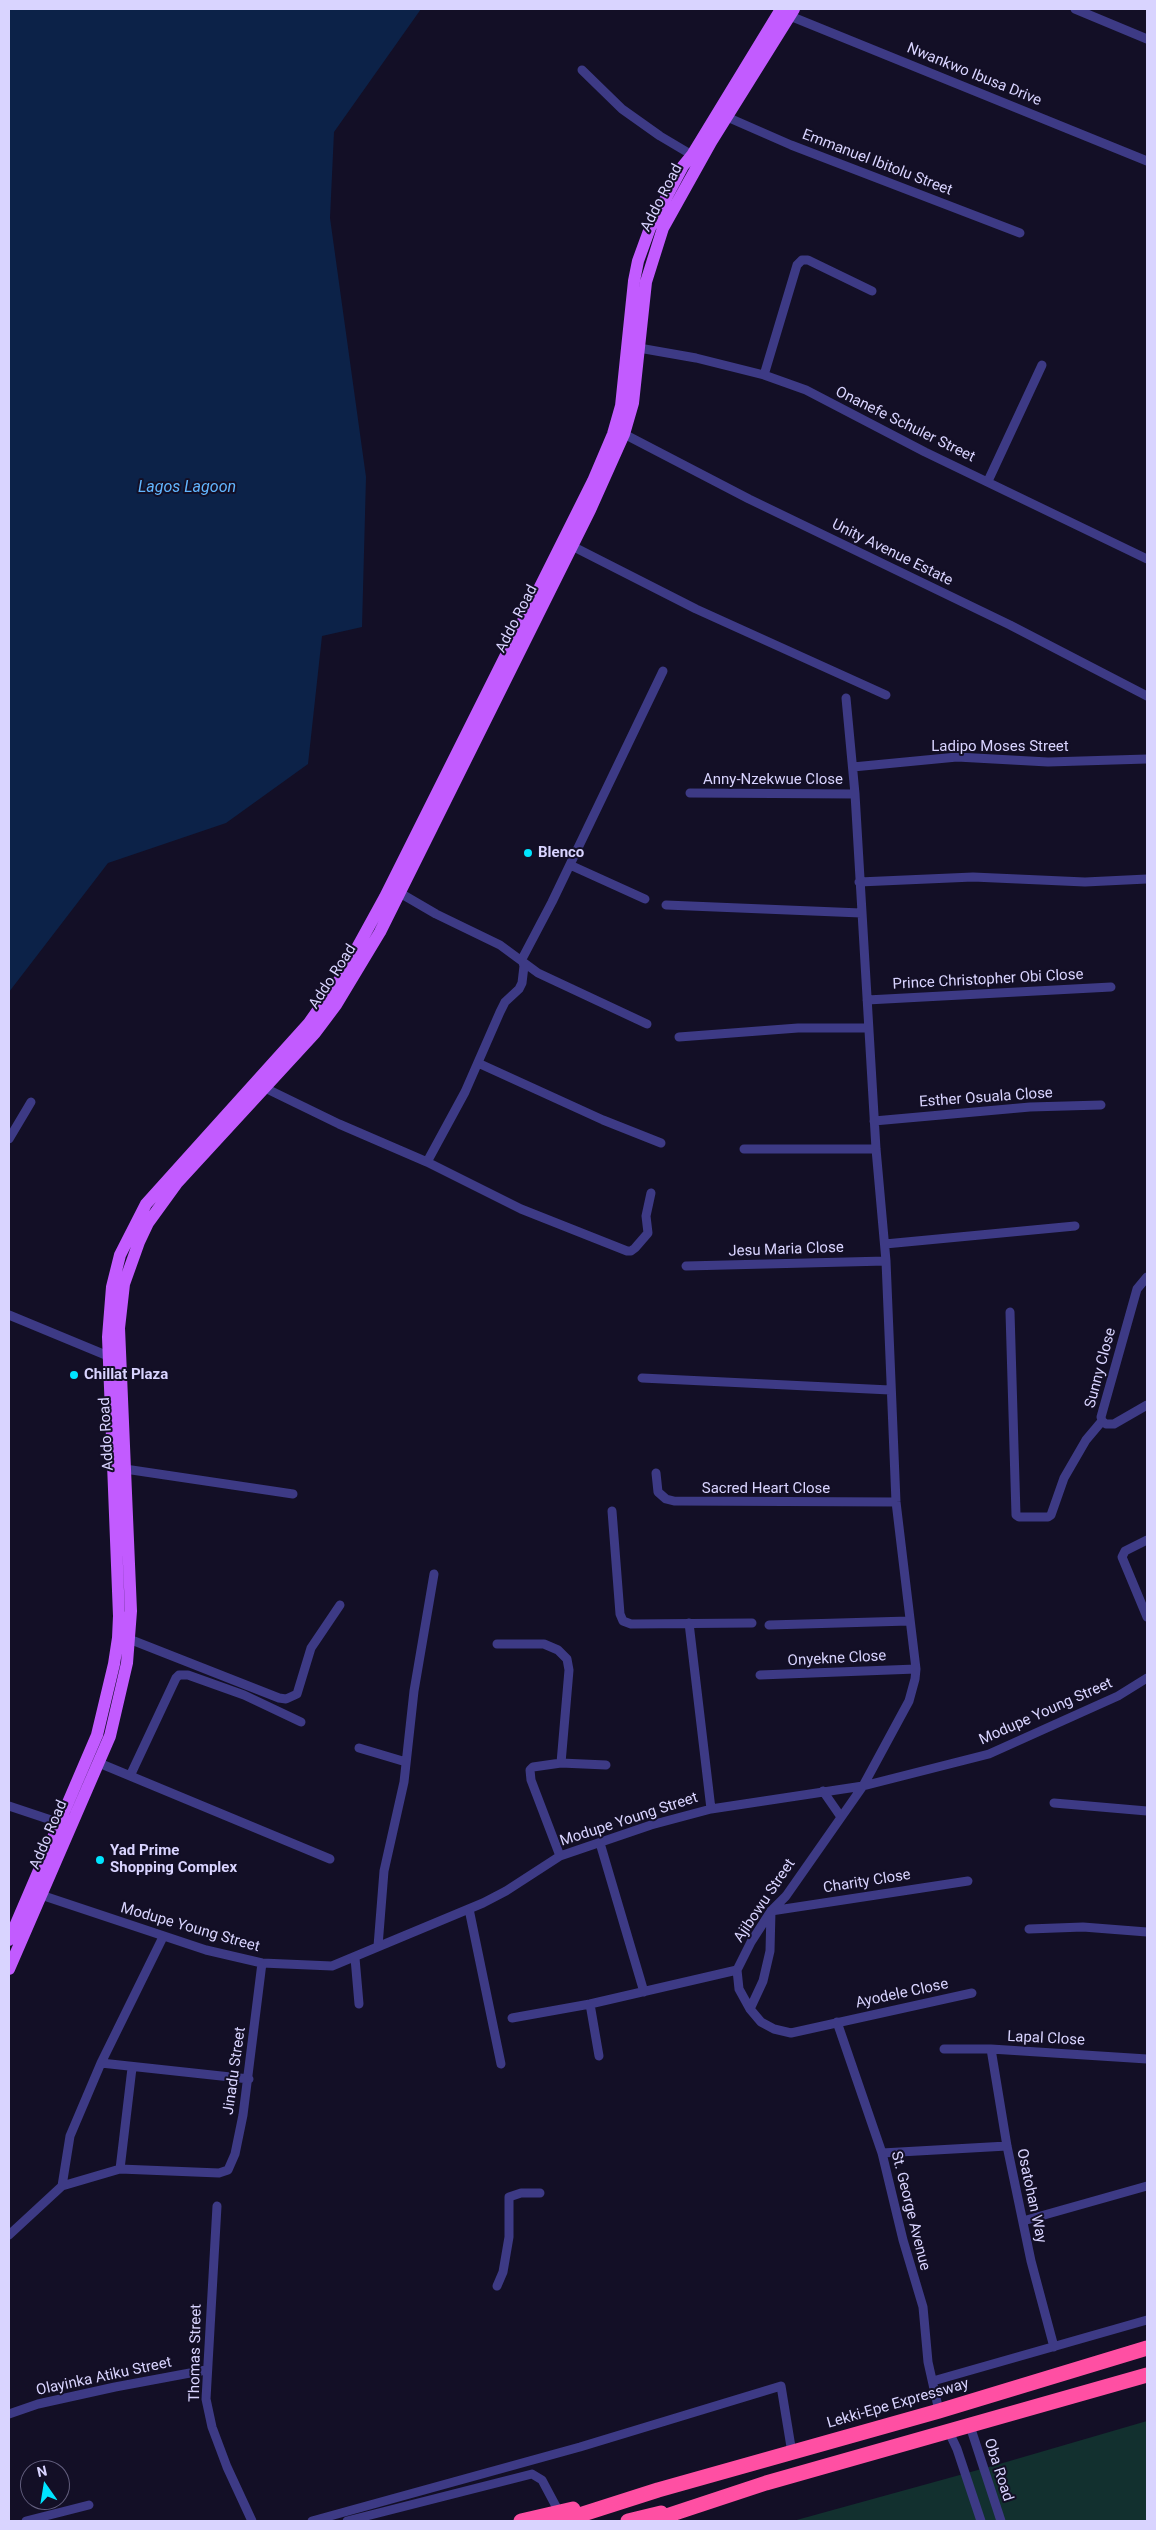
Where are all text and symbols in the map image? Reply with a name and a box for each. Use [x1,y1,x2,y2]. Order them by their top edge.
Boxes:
street label: Nwankwo Ibusa Drive [904,40,1044,110]
street label: Emmanuel Ibitolu Street [799,126,955,200]
street label: Addo Road [637,161,687,235]
street label: Onanefe Schuler Street [832,383,978,467]
water label: Lagos Lagoon [138,478,236,498]
street label: Unity Avenue Estate [829,516,955,590]
street label: Addo Road [492,582,542,656]
street label: Ladipo Moses Street [931,738,1069,756]
street label: Anny-Nzekwue Close [703,771,843,789]
place label: Blenco [538,844,584,862]
marker: Blenco [522,847,534,859]
street label: Addo Road [305,941,361,1013]
street label: Prince Christopher Obi Close [892,966,1084,994]
street label: Esther Osuala Close [919,1084,1053,1112]
street label: Jesu Maria Close [728,1239,844,1261]
street label: Sunny Close [1082,1326,1120,1410]
place label: Chillat Plaza [84,1366,168,1384]
marker: Chillat Plaza [68,1369,80,1381]
street label: Addo Road [96,1397,118,1471]
street label: Sacred Heart Close [702,1480,830,1498]
street label: Onyekne Close [787,1647,887,1671]
street label: Modupe Young Street [977,1675,1115,1749]
street label: Modupe Young Street [558,1789,700,1851]
street label: Addo Road [26,1798,72,1872]
place label: Yad Prime Shopping Complex [110,1842,237,1877]
marker: Yad Prime Shopping Complex [94,1854,106,1866]
street label: Ajibowu Street [730,1856,800,1946]
street label: Charity Close [822,1866,912,1898]
street label: Modupe Young Street [118,1900,262,1956]
street label: Ayodele Close [854,1975,950,2013]
street label: Jinadu Street [220,2026,250,2116]
street label: Lapal Close [1007,2028,1085,2050]
street label: Osatohan Way [1012,2147,1050,2245]
street label: St. George Avenue [886,2149,934,2273]
street label: Thomas Street [186,2304,206,2402]
street label: Olayinka Atiku Street [35,2354,173,2400]
street label: Lekki-Epe Expressway [825,2375,971,2433]
street label: Oba Road [979,2436,1017,2504]
north arrow [20,2460,70,2510]
text: N [35,2462,48,2480]

